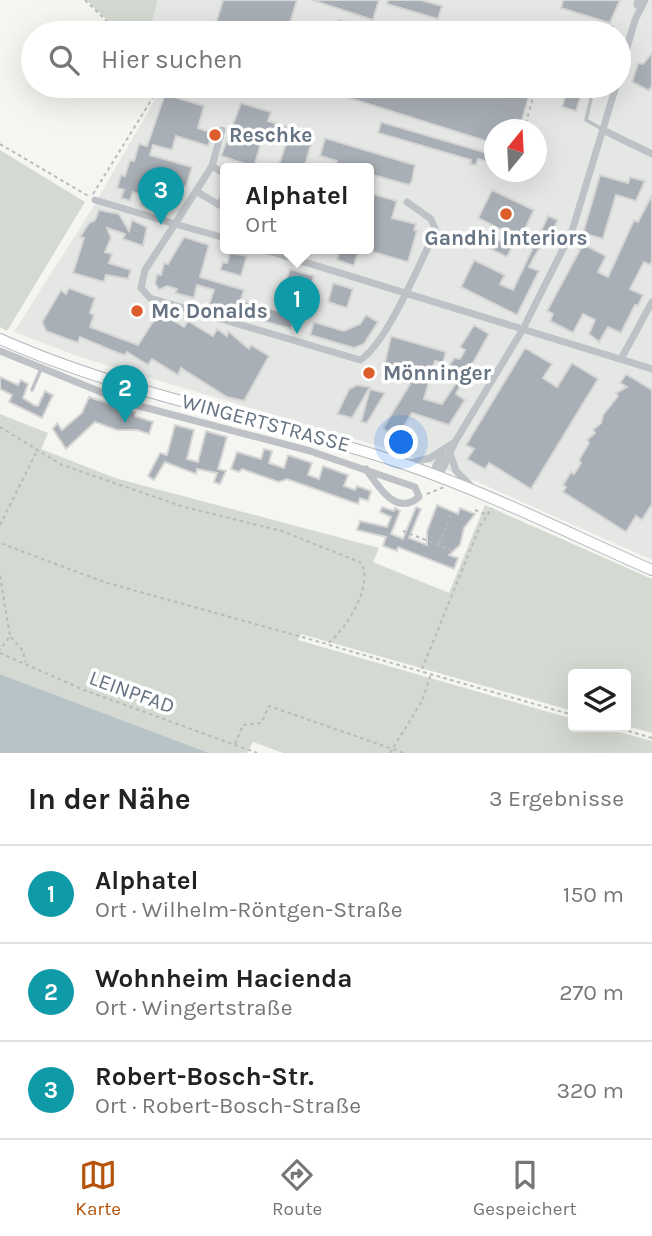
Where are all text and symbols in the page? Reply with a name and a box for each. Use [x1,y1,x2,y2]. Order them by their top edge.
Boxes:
search box [21,21,631,98]
icon: search [45,41,83,79]
text: Hier suchen [101,44,243,75]
north arrow [484,119,547,182]
place label: Reschke [229,123,312,147]
marker: Reschke [207,127,223,143]
popup [220,163,374,254]
pin: 3 [138,167,184,225]
text: Alphatel [245,180,349,211]
marker: Gandhi Interiors [498,206,514,222]
text: Ort [245,211,277,238]
place label: Gandhi Interiors [425,226,588,250]
pin: 1 [274,276,320,334]
place label: Mc Donalds [151,299,268,323]
marker: Mc Donalds [129,303,145,319]
place label: Mönninger [383,361,492,385]
pin: 2 [102,365,148,423]
marker: Mönninger [361,365,377,381]
street label: WINGERTSTRASSE [179,389,353,457]
your location [384,425,418,459]
street label: LEINPFAD [86,665,178,719]
map controls [568,669,631,732]
button: layers [568,669,631,732]
text: In der Nähe [28,781,191,817]
text: 3 Ergebnisse [489,785,624,812]
text: Alphatel [95,865,198,896]
text: 1 [47,881,55,908]
text: 150 m [563,881,624,908]
text: Ort · Wilhelm-Röntgen-Straße [95,896,403,923]
text: Wohnheim Hacienda [95,963,352,994]
text: 2 [44,979,58,1006]
text: 270 m [559,979,624,1006]
text: Ort · Wingertstraße [95,994,293,1021]
text: Robert-Bosch-Str. [95,1061,314,1092]
text: 3 [44,1077,58,1104]
text: 320 m [556,1077,624,1104]
text: Ort · Robert-Bosch-Straße [95,1092,361,1119]
tab: Karte [75,1156,121,1220]
tab: Route [272,1156,322,1220]
tab: Gespeichert [473,1156,577,1220]

